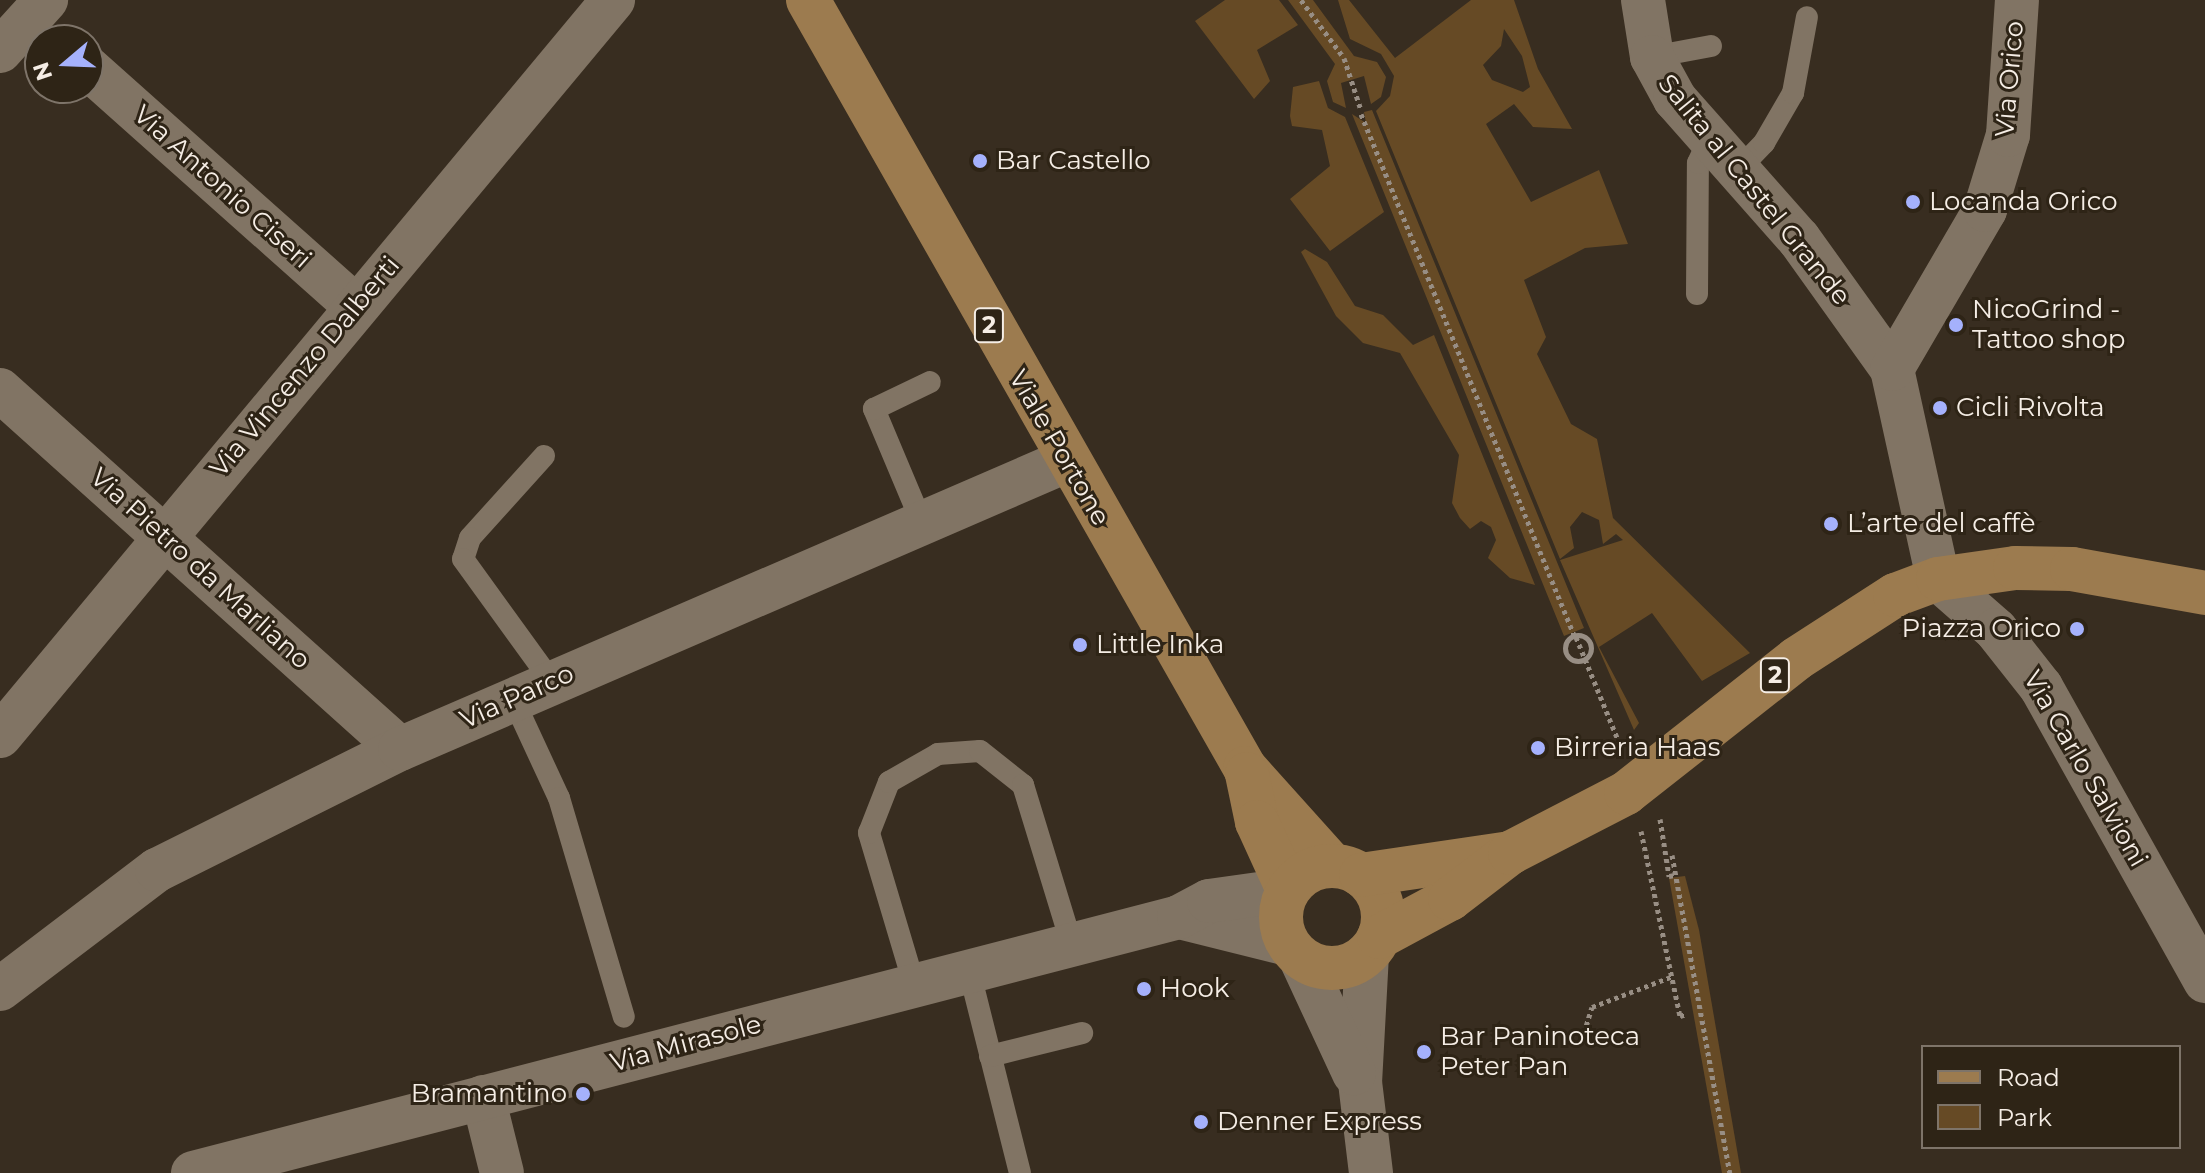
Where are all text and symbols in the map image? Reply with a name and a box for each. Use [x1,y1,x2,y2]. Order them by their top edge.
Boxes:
street label: Via Orico [1989,20,2031,138]
north arrow [24,24,104,104]
text: N [27,59,58,84]
street label: Salita al Castel Grande [1651,68,1857,312]
street label: Via Antonio Ciseri [127,99,317,275]
place label: Bar Castello [996,145,1151,177]
marker: Bar Castello [971,152,989,170]
place label: Locanda Orico [1929,186,2117,218]
marker: Locanda Orico [1904,193,1922,211]
street label: Via Vincenzo Dalberti [204,250,406,484]
place label: NicoGrind - Tattoo shop [1972,294,2125,356]
road number: 2 [973,305,1005,345]
marker: NicoGrind - Tattoo shop [1947,316,1965,334]
street label: Viale Portone [1002,365,1116,531]
place label: Cicli Rivolta [1956,392,2105,424]
marker: Cicli Rivolta [1931,399,1949,417]
street label: Via Pietro da Marliano [84,462,316,676]
place label: L’arte del caffè [1847,508,2035,540]
marker: L’arte del caffè [1822,515,1840,533]
place label: Piazza Orico [1902,613,2061,645]
marker: Piazza Orico [2068,620,2086,638]
place label: Little Inka [1096,629,1224,661]
marker: Little Inka [1071,636,1089,654]
road number: 2 [1759,655,1791,695]
street label: Via Parco [455,658,579,736]
street label: Via Carlo Salvioni [2016,665,2154,873]
place label: Birreria Haas [1554,732,1720,764]
marker: Birreria Haas [1529,739,1547,757]
place label: Hook [1160,973,1229,1005]
marker: Hook [1135,980,1153,998]
street label: Via Mirasole [607,1009,765,1079]
place label: Bar Paninoteca Peter Pan [1440,1021,1640,1082]
marker: Bar Paninoteca Peter Pan [1415,1043,1433,1061]
legend [1921,1045,2181,1149]
text: Road [1997,1063,2060,1092]
place label: Bramantino [411,1078,567,1110]
marker: Bramantino [574,1085,592,1103]
text: Park [1997,1103,2052,1132]
place label: Denner Express [1217,1106,1422,1138]
marker: Denner Express [1192,1113,1210,1131]

